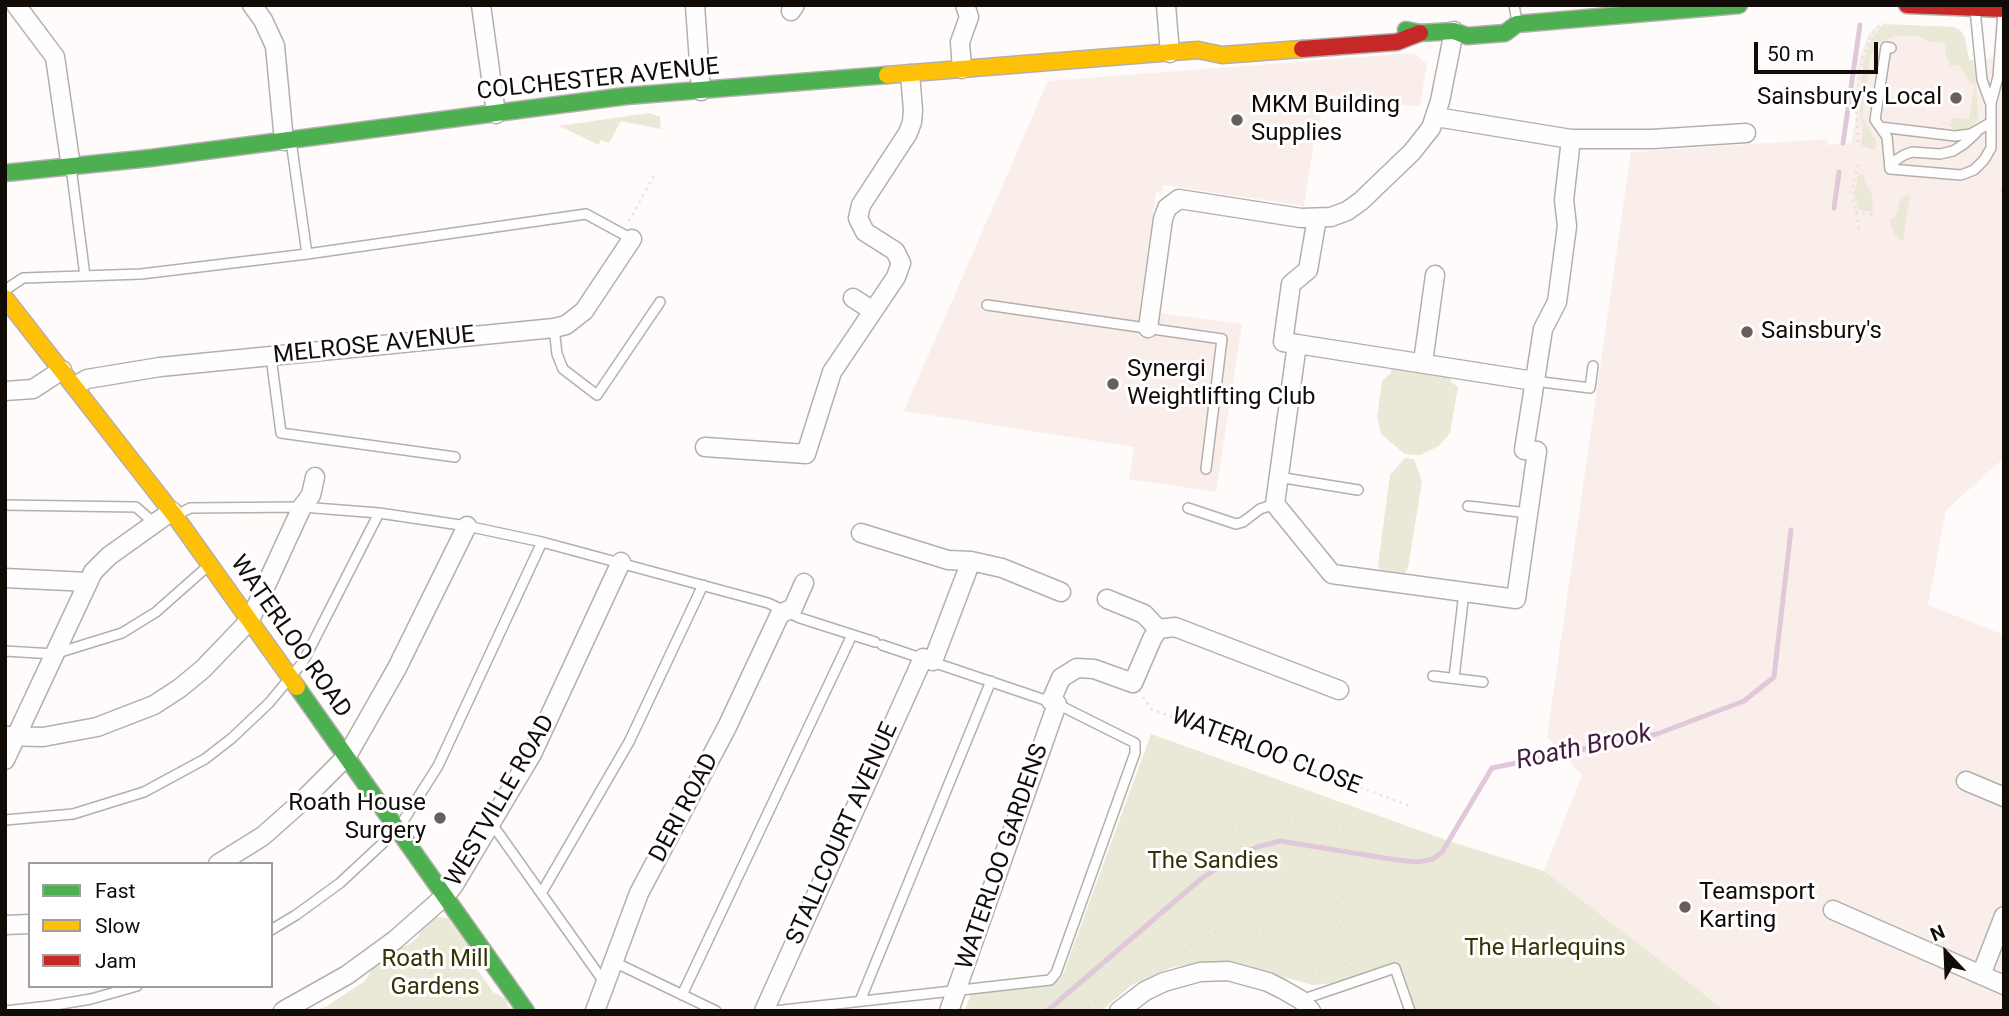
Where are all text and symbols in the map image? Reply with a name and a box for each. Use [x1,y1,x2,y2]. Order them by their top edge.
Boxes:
scale bar [1757,28,1881,72]
text: 50 m [1767,42,1814,66]
street label: COLCHESTER AVENUE [475,53,721,107]
place label: Sainsbury's Local [1757,84,1942,112]
marker: Sainsbury's Local [1948,90,1964,106]
place label: MKM Building Supplies [1251,92,1400,148]
marker: MKM Building Supplies [1229,112,1245,128]
place label: Sainsbury's [1761,318,1882,346]
street label: MELROSE AVENUE [272,321,476,371]
marker: Sainsbury's [1739,324,1755,340]
place label: Synergi Weightlifting Club [1127,356,1316,412]
marker: Synergi Weightlifting Club [1105,376,1121,392]
street label: WATERLOO ROAD [223,550,357,724]
street label: WATERLOO CLOSE [1167,703,1365,801]
street label: WESTVILLE ROAD [440,710,562,892]
street label: STALLCOURT AVENUE [781,718,905,950]
water label: Roath Brook [1513,718,1655,778]
street label: WATERLOO GARDENS [951,741,1055,973]
street label: DERI ROAD [644,749,726,867]
place label: Roath House Surgery [288,790,426,846]
marker: Roath House Surgery [432,810,448,826]
park label: The Sandies [1147,848,1279,876]
legend [28,862,273,988]
text: Fast [95,879,135,903]
place label: Teamsport Karting [1699,879,1815,935]
marker: Teamsport Karting [1677,899,1693,915]
text: Slow [95,914,140,938]
north arrow [1911,918,1981,988]
text: N [1927,920,1948,946]
park label: The Harlequins [1464,935,1626,963]
park label: Roath Mill Gardens [381,946,489,1002]
text: Jam [95,949,136,973]

